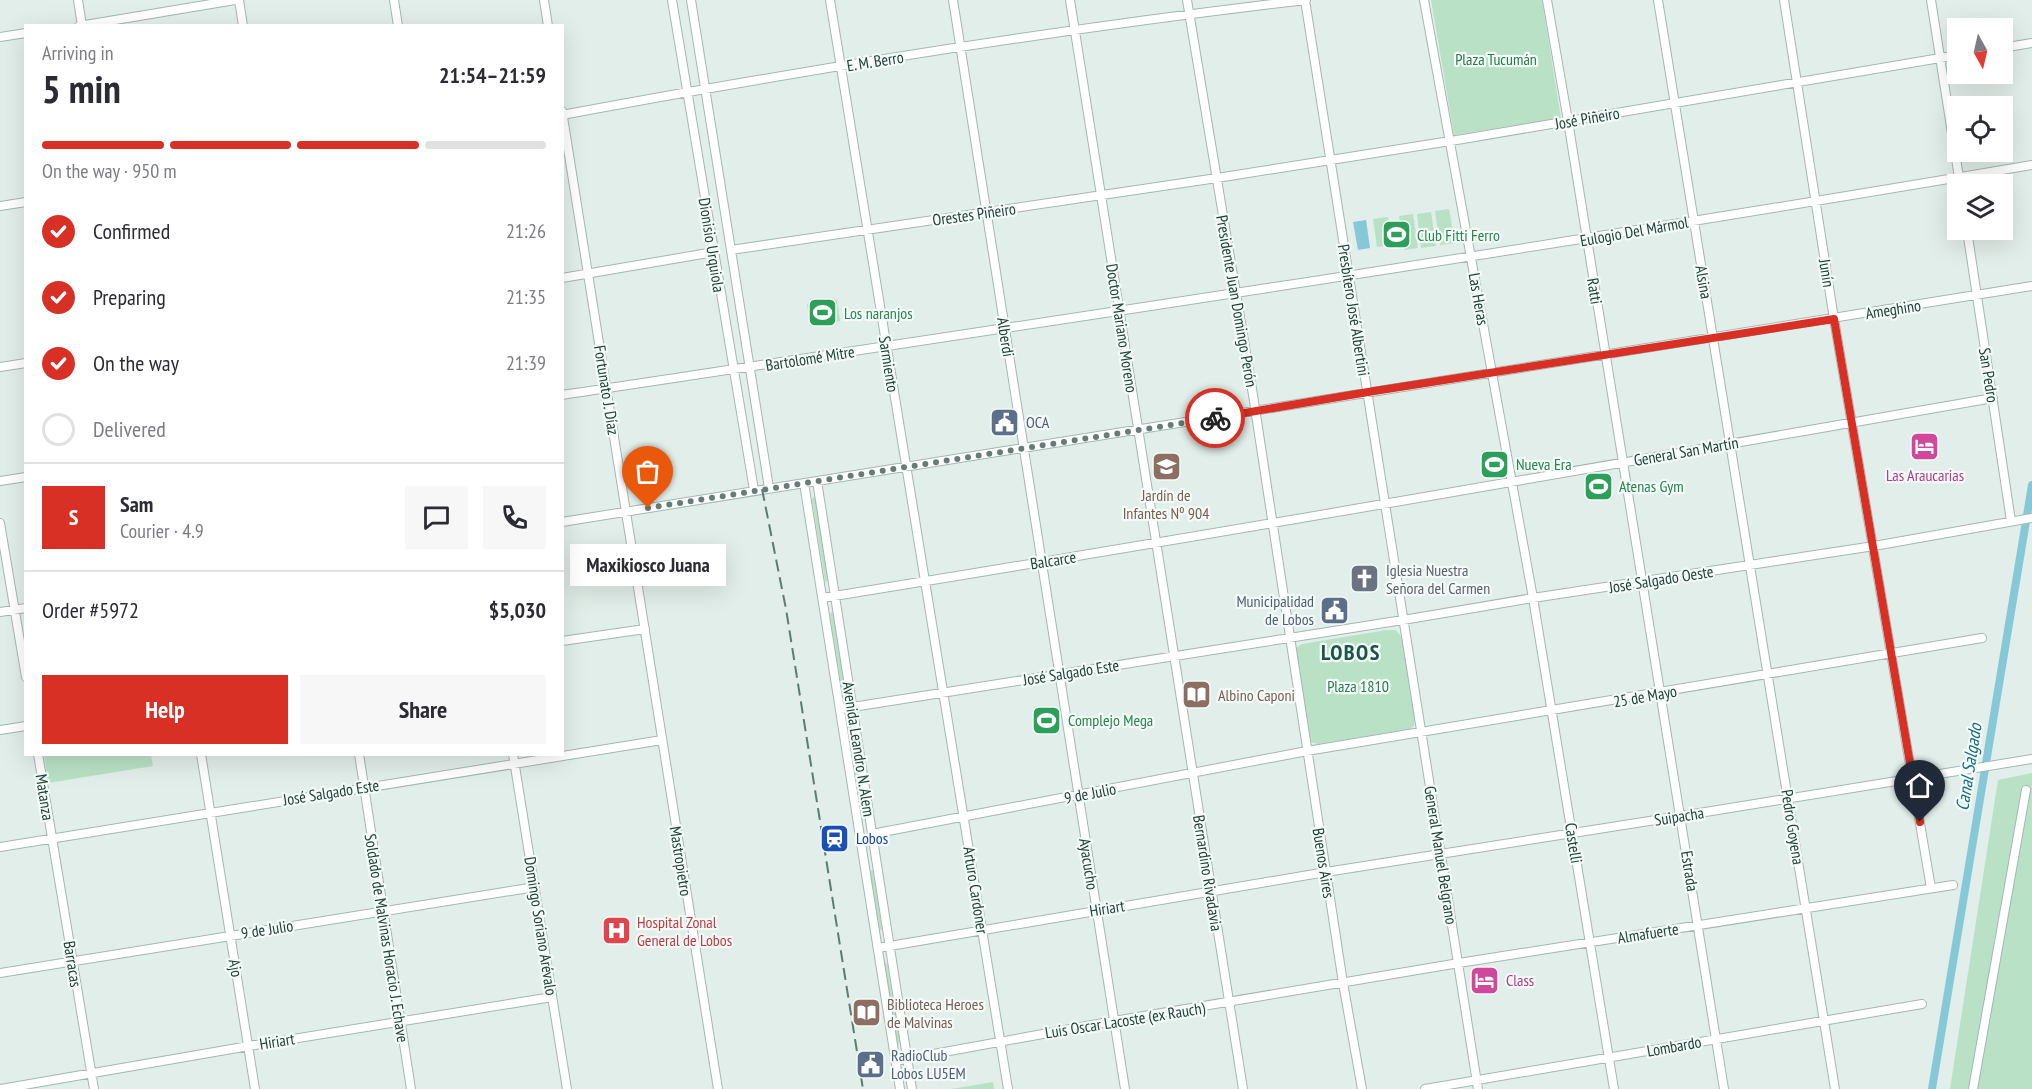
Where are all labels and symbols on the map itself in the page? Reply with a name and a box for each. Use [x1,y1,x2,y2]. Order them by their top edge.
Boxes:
north arrow [1947,18,2013,84]
street label: E. M. Berro [845,47,905,75]
park label: Plaza Tucumán [1455,49,1537,69]
street label: José Piñeiro [1552,102,1621,134]
street label: Dionisio Urquiola [695,196,729,294]
street label: Orestes Piñeiro [931,198,1017,230]
street label: Eulogio Del Mármol [1578,212,1690,250]
street label: Presidente Juan Domingo Perón [1212,213,1262,389]
sports icon: Club Fitti Ferro [1380,219,1412,251]
place label: Club Fitti Ferro [1417,225,1500,245]
street label: Presbítero José Albertini [1334,243,1374,377]
street label: Junín [1815,256,1839,289]
street label: Doctor Mariano Moreno [1102,262,1142,394]
street label: Alsina [1691,264,1717,300]
street label: Las Heras [1465,271,1493,327]
street label: Ratti [1583,276,1607,306]
street label: Ameghino [1864,295,1922,323]
sports icon: Los naranjos [807,297,839,329]
place label: Los naranjos [844,303,913,323]
street label: Alberdi [993,316,1019,358]
street label: Sarmiento [875,335,903,393]
street label: Bartolomé Mitre [764,341,856,375]
street label: Fortunato J. Díaz [590,344,624,437]
street label: San Pedro [1975,346,2003,404]
courier [1185,388,1245,448]
public building icon: OCA [989,406,1021,438]
place label: OCA [1026,412,1050,432]
hotel icon: Las Araucarias [1909,431,1941,463]
street label: General San Martín [1632,432,1740,470]
pin [622,446,673,508]
sports icon: Nueva Era [1479,448,1511,480]
school or university icon: Jardín de Infantes Nº 904 [1150,451,1182,483]
place label: Nueva Era [1516,454,1572,474]
place label: Las Araucarias [1886,465,1964,485]
sports icon: Atenas Gym [1582,470,1614,502]
place label: Atenas Gym [1619,476,1684,496]
place label: Jardín de Infantes Nº 904 [1123,485,1209,523]
callout: Maxikiosco Juana [570,544,726,586]
street label: Balcarce [1029,547,1077,573]
place label: Iglesia Nuestra Señora del Carmen [1386,560,1490,598]
street label: José Salgado Oeste [1606,561,1715,597]
church icon: Iglesia Nuestra Señora del Carmen [1349,563,1381,595]
place label: Municipalidad de Lobos [1236,591,1314,629]
public building icon: Municipalidad de Lobos [1319,594,1351,626]
district label: LOBOS [1321,638,1381,666]
street label: José Salgado Este [1021,655,1120,690]
park label: Plaza 1810 [1327,676,1389,696]
library icon: Albino Caponi [1181,679,1213,711]
street label: Avenida Leandro N. Alem [838,680,880,818]
street label: 25 de Mayo [1612,681,1678,711]
place label: Albino Caponi [1218,685,1295,705]
sports icon: Complejo Mega [1031,704,1063,736]
place label: Complejo Mega [1068,710,1153,730]
water label: Canal Salgado [1950,720,1987,812]
pin [1894,760,1945,822]
street label: Matanza [31,772,59,822]
street label: José Salgado Este [281,775,380,810]
street label: 9 de Julio [1062,778,1118,808]
street label: General Manuel Belgrano [1420,784,1462,926]
street label: Pedro Goyena [1777,788,1809,866]
street label: Suipacha [1653,802,1705,830]
street label: Bernardino Rivadavia [1189,814,1227,932]
street label: Castelli [1561,821,1587,865]
station icon: Lobos [819,822,851,854]
street label: Mastropietro [666,825,696,897]
street label: Buenos Aires [1309,826,1339,900]
place label: Lobos [856,828,888,848]
street label: Soldado de Malvinas Horacio J. Echave [361,832,413,1044]
street label: Ayacucho [1075,837,1103,891]
street label: Arturo Cardoner [959,845,993,936]
street label: Estrada [1677,849,1703,893]
street label: Domingo Soriano Arévalo [520,855,562,997]
street label: Hiriart [1088,895,1127,921]
place label: Hospital Zonal General de Lobos [637,912,732,950]
street label: 9 de Julio [240,915,295,943]
hospital icon: Hospital Zonal General de Lobos [600,915,632,947]
street label: Almafuerte [1616,918,1680,948]
street label: Barracas [59,939,87,989]
street label: Ajo [225,957,247,979]
hotel icon: Class [1469,964,1501,996]
place label: Class [1506,970,1534,990]
place label: Biblioteca Heroes de Malvinas [887,994,984,1032]
library icon: Biblioteca Heroes de Malvinas [850,997,882,1029]
street label: Luis Oscar Lacoste (ex Rauch) [1044,997,1207,1043]
street label: Hiriart [258,1028,297,1054]
street label: Lombardo [1645,1031,1703,1061]
place label: RadioClub Lobos LU5EM [891,1045,966,1083]
public building icon: RadioClub Lobos LU5EM [854,1048,886,1080]

